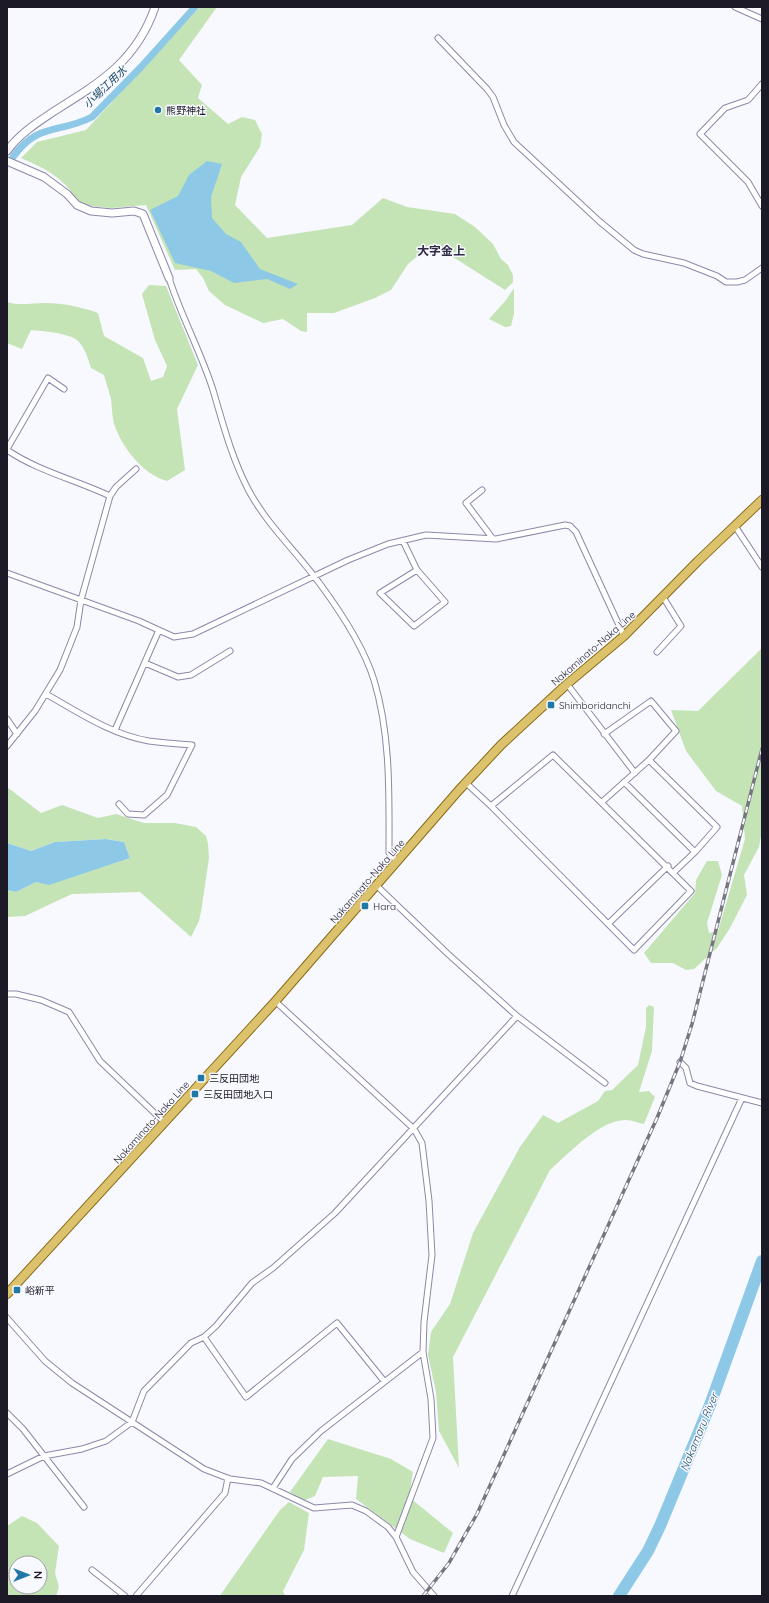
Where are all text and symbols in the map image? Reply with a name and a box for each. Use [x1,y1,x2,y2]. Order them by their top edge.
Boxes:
water label: 小場江用水 [80,62,130,111]
place label: 熊野神社 [166,104,206,117]
marker: 熊野神社 [153,105,163,115]
district label: 大字金上 [417,243,465,258]
street label: Nakaminato-Naka Line [549,608,638,689]
place label: Shimboridanchi [559,699,631,712]
marker: Shimboridanchi [546,700,556,710]
street label: Nakaminato-Naka Line [327,836,408,926]
place label: Hara [373,900,396,913]
marker: Hara [360,901,370,911]
place label: 三反田団地 [209,1072,260,1085]
marker: 三反田団地 [196,1073,206,1083]
street label: Nakaminato-Naka Line [111,1078,192,1167]
place label: 三反田団地入口 [203,1088,273,1101]
marker: 三反田団地入口 [190,1089,200,1099]
place label: 峪新平 [25,1284,55,1297]
marker: 峪新平 [12,1285,22,1295]
water label: Nakamaru River [677,1389,722,1473]
north arrow [8,1555,48,1595]
text: N [31,1571,45,1579]

